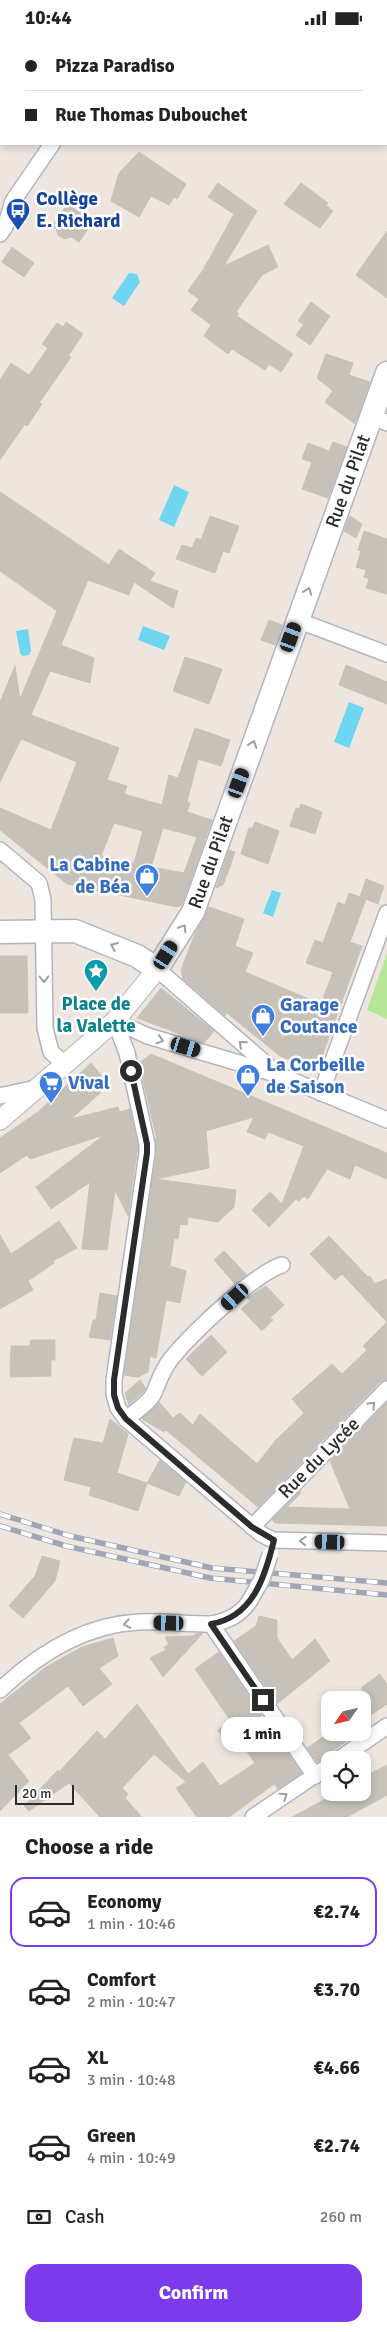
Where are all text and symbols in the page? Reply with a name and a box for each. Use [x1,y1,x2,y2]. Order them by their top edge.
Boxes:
text: 10:44 [25,6,72,30]
text: Pizza Paradiso [55,54,175,78]
text: Rue Thomas Dubouchet [55,103,247,127]
place label: Collège E. Richard [36,187,121,233]
bus stop icon: Collège E. Richard [5,197,31,231]
street label: Rue du Pilat [320,431,376,531]
one-way arrow [302,587,312,596]
car [278,620,303,654]
one-way arrow [247,740,257,749]
car [226,766,251,800]
street label: Rue du Pilat [183,812,239,912]
place label: La Cabine de Béa [49,853,130,899]
shop icon: La Cabine de Béa [134,863,160,897]
one-way arrow [176,925,186,934]
car [151,938,180,972]
one-way arrow [110,942,119,953]
place icon: Place de la Valette [83,958,109,992]
one-way arrow [39,976,49,983]
place label: Place de la Valette [56,992,136,1038]
place label: Garage Coutance [280,993,357,1039]
shop icon: Garage Coutance [250,1003,276,1037]
one-way arrow [156,1034,164,1044]
car [169,1035,202,1059]
one-way arrow [239,1040,248,1049]
place label: La Corbeille de Saison [266,1053,365,1099]
route start [120,1060,142,1082]
shop icon: La Corbeille de Saison [235,1063,261,1097]
supermarket icon: Vival [38,1070,64,1104]
place label: Vival [68,1071,110,1095]
car [218,1281,251,1313]
one-way arrow [366,1401,375,1410]
street label: Rue du Lycée [273,1412,365,1504]
car [314,1534,345,1550]
one-way arrow [299,1536,307,1546]
car [153,1615,184,1631]
one-way arrow [123,1618,132,1628]
route end [252,1689,274,1711]
north arrow [321,1691,371,1741]
map controls [321,1691,371,1801]
callout: 1 min [222,1717,304,1753]
text: 1 min [243,1724,281,1744]
button: locate [321,1751,371,1801]
scale bar [15,1782,74,1805]
text: 20 m [22,1785,51,1802]
one-way arrow [279,1793,288,1802]
text: Choose a ride [25,1833,153,1860]
icon: car [27,1890,72,1935]
text: Economy [87,1890,161,1914]
text: €2.74 [314,1900,360,1924]
text: 1 min · 10:46 [87,1914,176,1934]
icon: car [27,1968,72,2013]
text: Comfort [87,1968,156,1992]
text: €3.70 [314,1978,360,2002]
text: 2 min · 10:47 [87,1992,176,2012]
icon: car [27,2046,72,2091]
text: XL [87,2046,109,2070]
text: €4.66 [314,2056,360,2080]
text: 3 min · 10:48 [87,2070,176,2090]
icon: car [27,2124,72,2169]
text: Green [87,2124,136,2148]
text: €2.74 [314,2134,360,2158]
text: 4 min · 10:49 [87,2148,176,2168]
icon: cash [25,2203,53,2231]
text: Cash [65,2205,105,2229]
text: 260 m [320,2207,362,2227]
button: Confirm [25,2264,362,2322]

